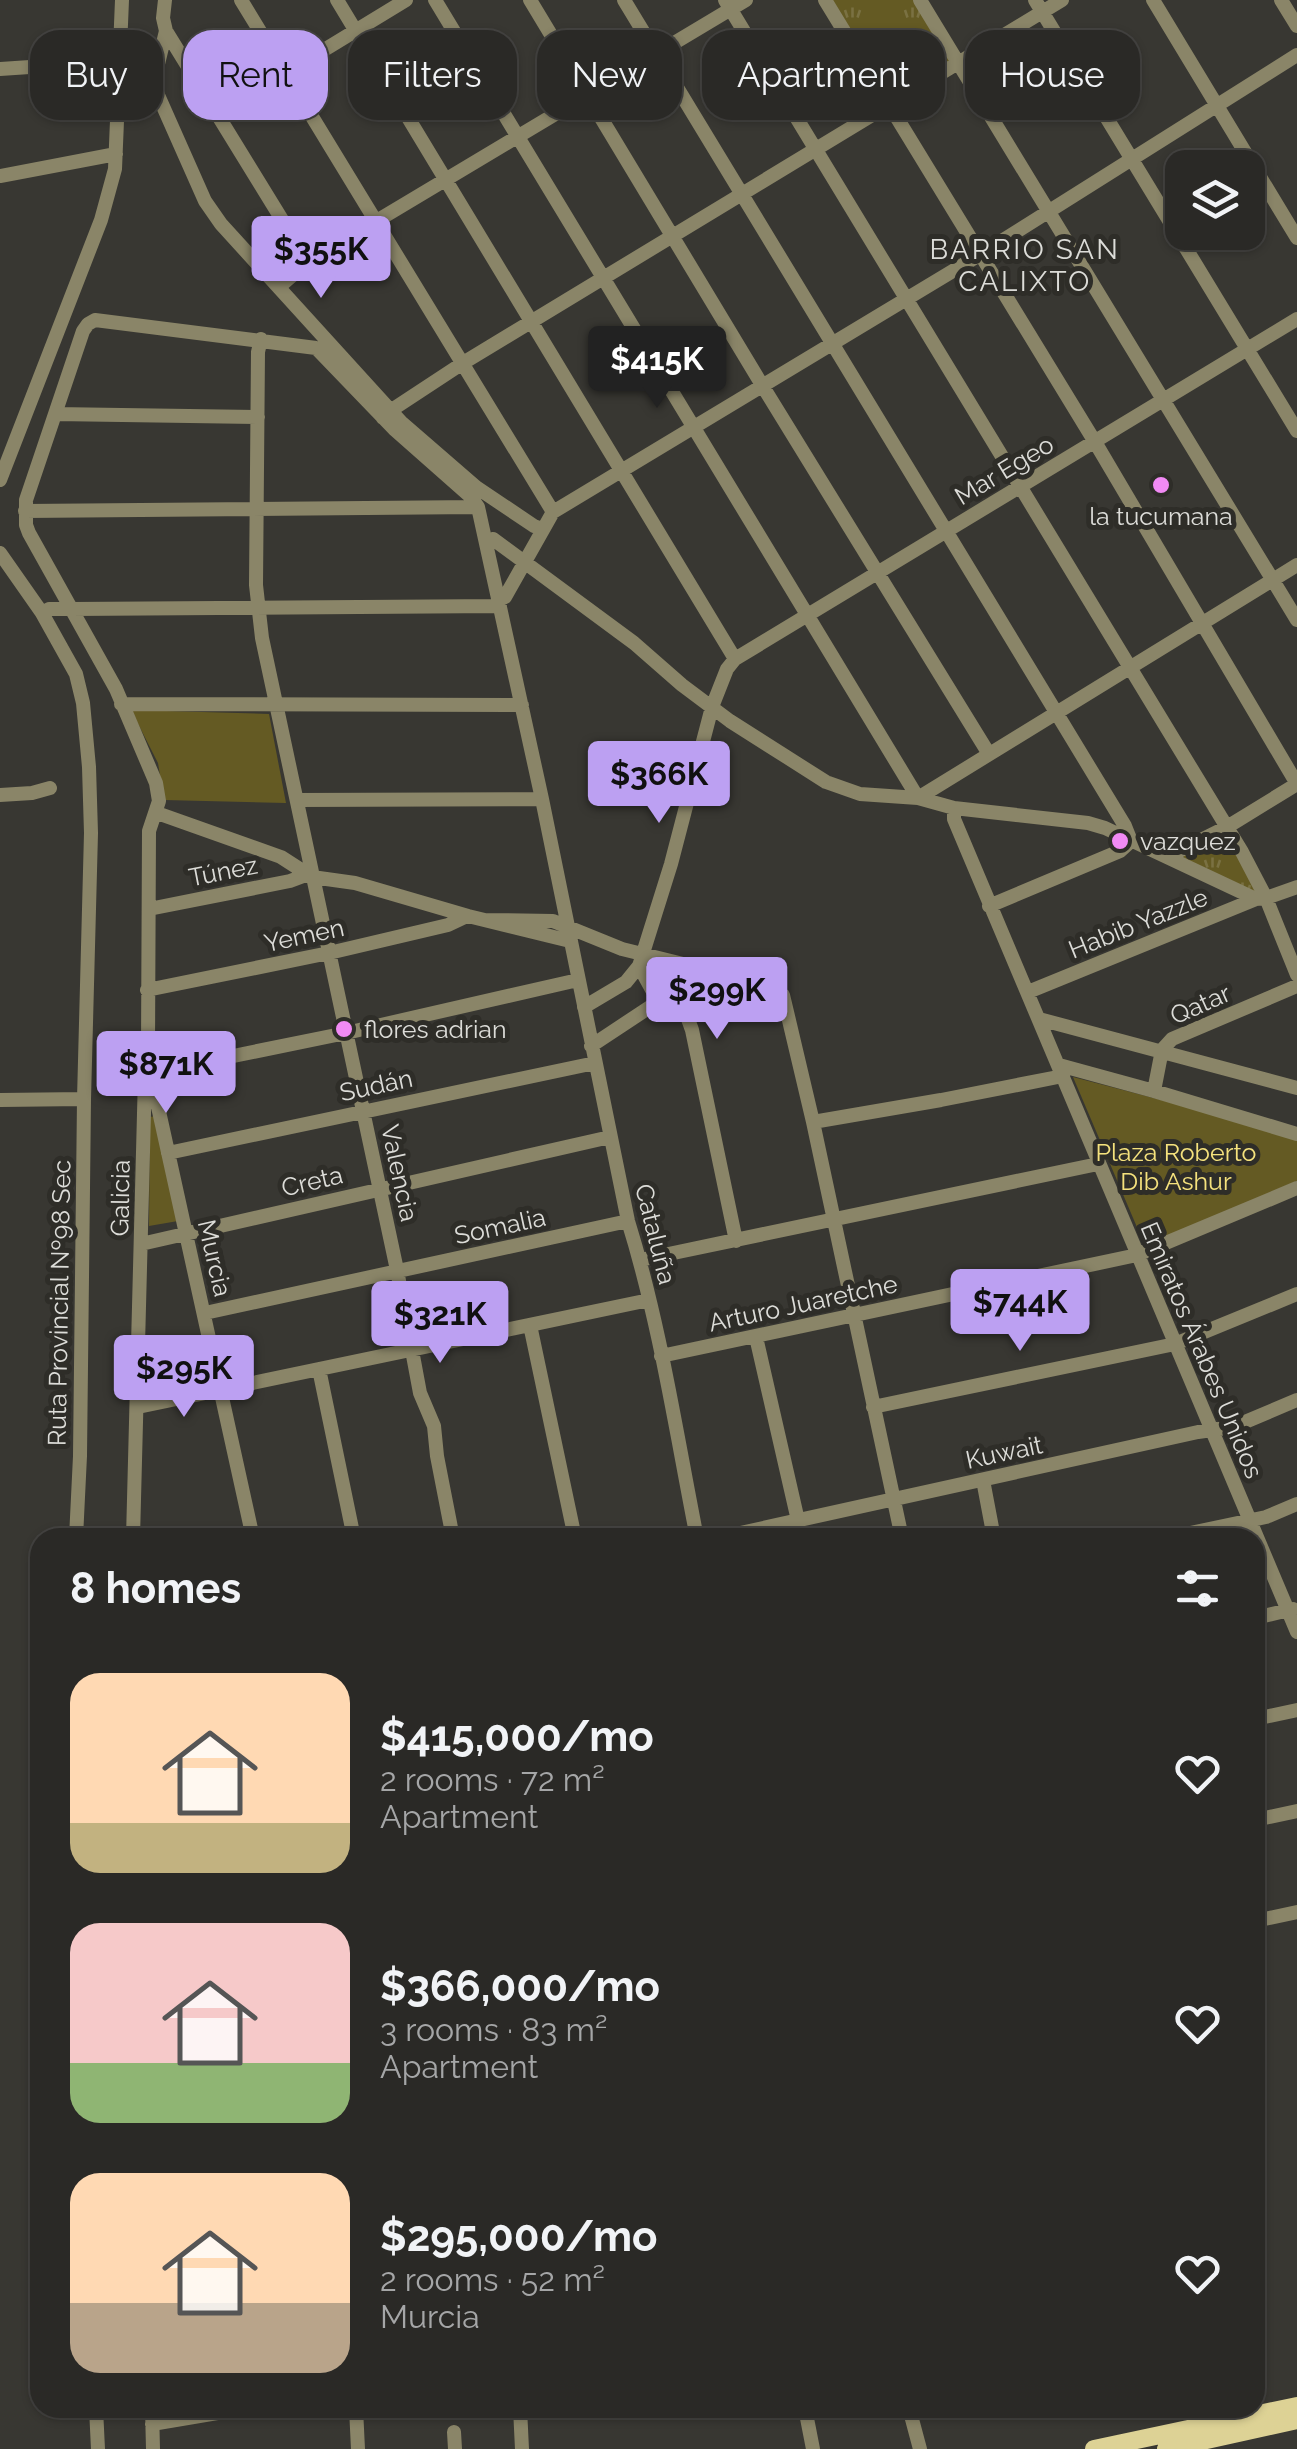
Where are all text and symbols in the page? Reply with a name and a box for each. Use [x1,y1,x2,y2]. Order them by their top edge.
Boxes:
chip: Buy [30,30,163,120]
chip: Rent [183,30,328,120]
chip: Filters [348,30,517,120]
chip: New [537,30,682,120]
chip: Apartment [702,30,945,120]
chip: House [965,30,1140,120]
map controls [1165,150,1265,250]
button: layers [1165,150,1265,250]
pin: $355K [251,216,391,301]
text: $355K [274,230,368,267]
district label: BARRIO SAN CALIXTO [929,233,1121,298]
pin: $415K [587,326,727,411]
text: $415K [610,340,704,377]
street label: Mar Egeo [949,429,1059,511]
marker: la tucumana [1150,474,1172,496]
place label: la tucumana [1089,501,1233,531]
pin: $366K [589,741,729,826]
text: $366K [610,755,708,792]
place label: vazquez [1140,826,1236,856]
marker: vazquez [1109,830,1131,852]
street label: Túnez [186,850,260,892]
street label: Habib Yazzle [1064,881,1212,965]
street label: Yemen [261,912,347,958]
pin: $299K [647,957,787,1042]
text: $299K [668,971,766,1008]
street label: Qatar [1165,977,1235,1031]
place label: flores adrian [364,1014,507,1044]
marker: flores adrian [333,1018,355,1040]
pin: $871K [96,1031,236,1116]
text: $871K [119,1045,213,1082]
street label: Sudán [337,1063,415,1107]
street label: Valencia [375,1122,425,1224]
park label: Plaza Roberto Dib Ashur [1096,1137,1256,1196]
street label: Galicia [104,1159,136,1237]
street label: Creta [278,1159,346,1203]
street label: Ruta Provincial Nº98 Sec [42,1160,76,1446]
street label: Cataluña [629,1181,683,1287]
street label: Somalia [452,1202,548,1250]
street label: Murcia [192,1217,238,1299]
street label: Emiratos Árabes Unidos [1134,1217,1270,1483]
street label: Arturo Juaretche [706,1268,900,1338]
pin: $744K [950,1269,1090,1354]
pin: $321K [370,1281,510,1366]
text: $744K [973,1283,1067,1320]
text: $321K [393,1295,487,1332]
pin: $295K [114,1335,254,1420]
text: $295K [136,1349,232,1386]
street label: Kuwait [963,1429,1046,1475]
icon: filters [1170,1561,1225,1616]
text: 8 homes [70,1564,241,1613]
text: $415,000/mo [380,1712,654,1761]
icon: home [150,1713,270,1833]
icon: heart [1170,1746,1225,1801]
text: 2 rooms · 72 m² [380,1761,605,1798]
text: Apartment [380,1798,538,1835]
text: $366,000/mo [380,1962,660,2011]
icon: home [150,1963,270,2083]
icon: heart [1170,1996,1225,2051]
text: 3 rooms · 83 m² [380,2011,607,2048]
text: Apartment [380,2048,538,2085]
text: $295,000/mo [380,2212,658,2261]
icon: home [150,2213,270,2333]
icon: heart [1170,2246,1225,2301]
text: 2 rooms · 52 m² [380,2261,605,2298]
text: Murcia [380,2298,480,2335]

